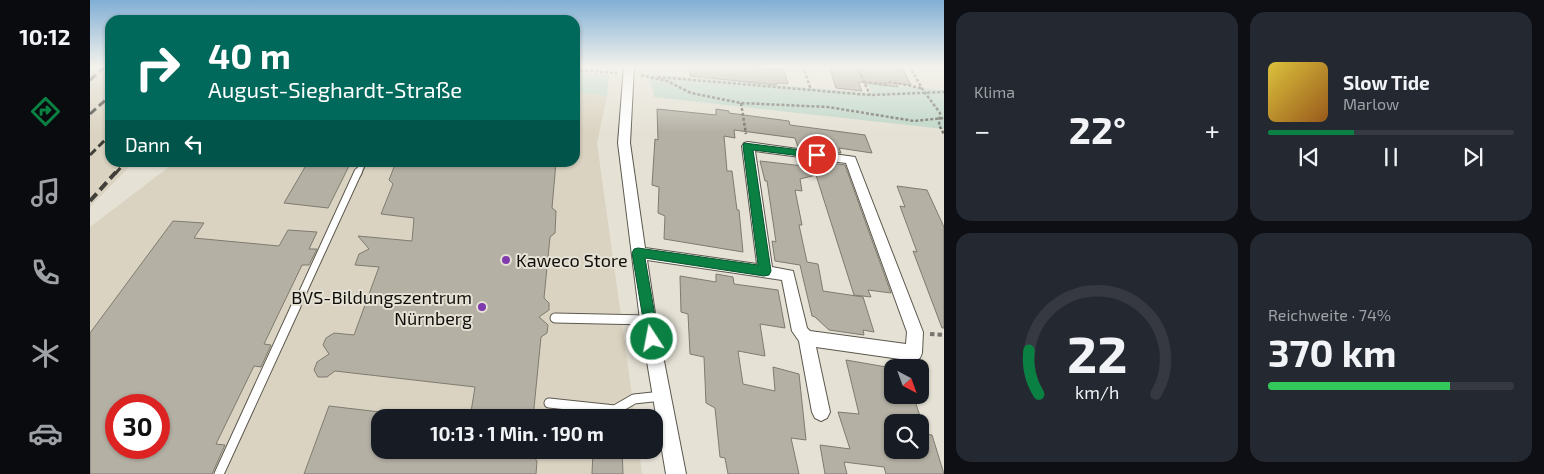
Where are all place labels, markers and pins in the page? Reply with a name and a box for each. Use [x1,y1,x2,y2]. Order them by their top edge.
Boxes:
pin [796,134,838,176]
place label: Kaweco Store [516,249,628,271]
marker: Kaweco Store [500,254,512,266]
place label: BVS-Bildungszentrum Nürnberg [291,286,472,329]
marker: BVS-Bildungszentrum Nürnberg [476,301,488,313]

